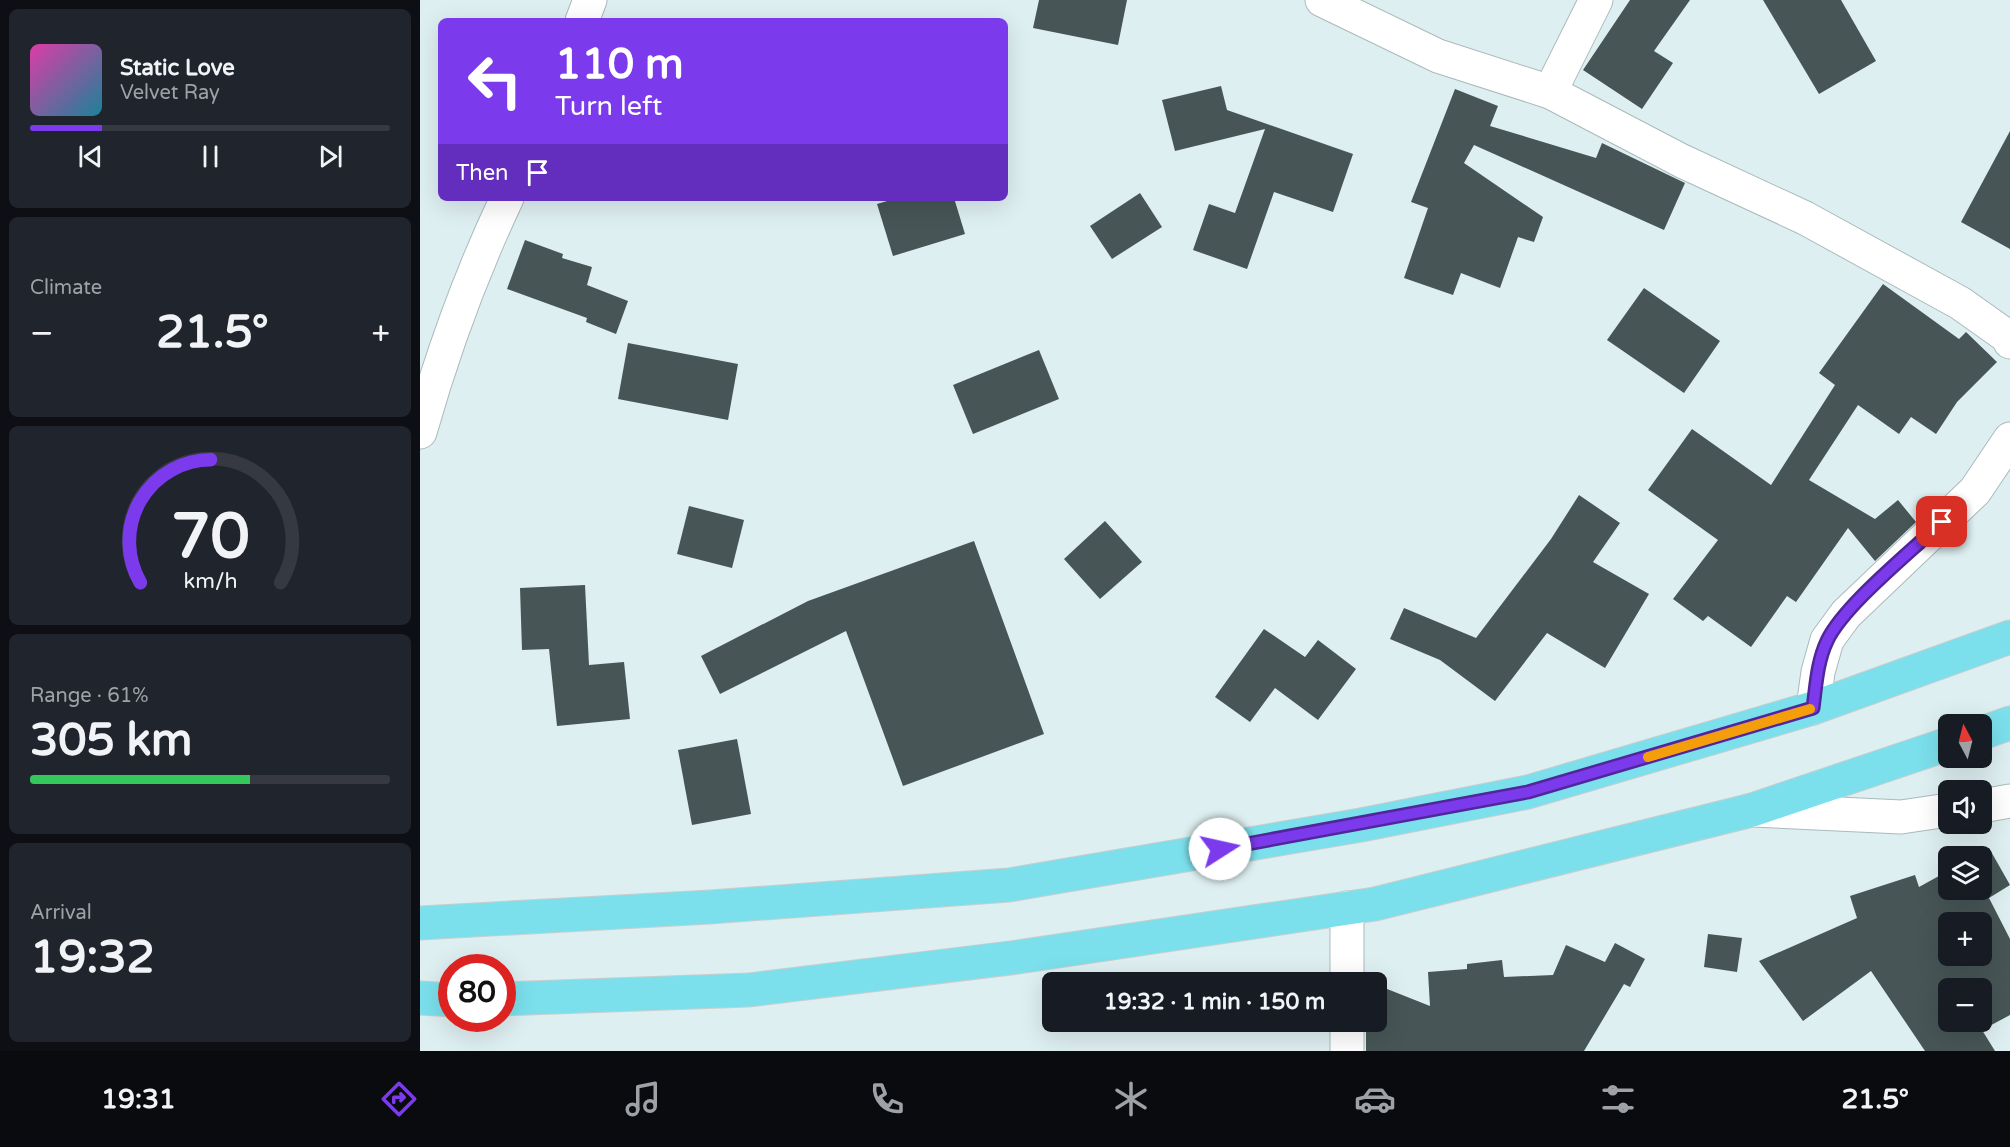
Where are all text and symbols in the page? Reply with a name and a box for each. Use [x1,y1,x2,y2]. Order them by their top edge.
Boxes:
text: 110 m [555,39,684,90]
icon: left [456,42,534,120]
text: Static Love [120,55,235,81]
text: Velvet Ray [120,81,220,105]
text: Turn left [555,90,662,123]
icon: previous [74,140,107,173]
icon: pause [194,140,227,173]
icon: next [314,140,347,173]
icon: arrive [521,156,554,189]
text: Then [456,160,509,186]
text: Climate [30,276,102,300]
text: 21.5° [156,306,269,360]
text: − [30,314,54,353]
text: + [371,314,390,353]
pin [1916,496,1967,547]
text: 70 [171,500,249,575]
icon: arrive [1925,505,1958,538]
text: km/h [183,568,237,594]
text: Range · 61% [30,684,149,708]
text: 305 km [30,714,192,768]
north arrow [1938,714,1992,768]
map controls [1938,714,1992,1032]
button: sound [1938,780,1992,834]
position arrow [1188,817,1252,881]
button: layers [1938,846,1992,900]
text: Arrival [30,901,92,925]
button: + [1938,912,1992,966]
text: 19:32 [30,931,155,985]
speed limit sign: 80 [438,954,516,1032]
button: − [1938,978,1992,1032]
text: 19:32 · 1 min · 150 m [1104,989,1325,1015]
icon: directions [378,1078,420,1120]
icon: music [622,1078,664,1120]
icon: phone [866,1078,908,1120]
icon: climate [1110,1078,1152,1120]
icon: car [1354,1078,1396,1120]
icon: filters [1597,1078,1639,1120]
text: 19:31 [101,1083,176,1116]
text: 21.5° [1841,1083,1909,1116]

